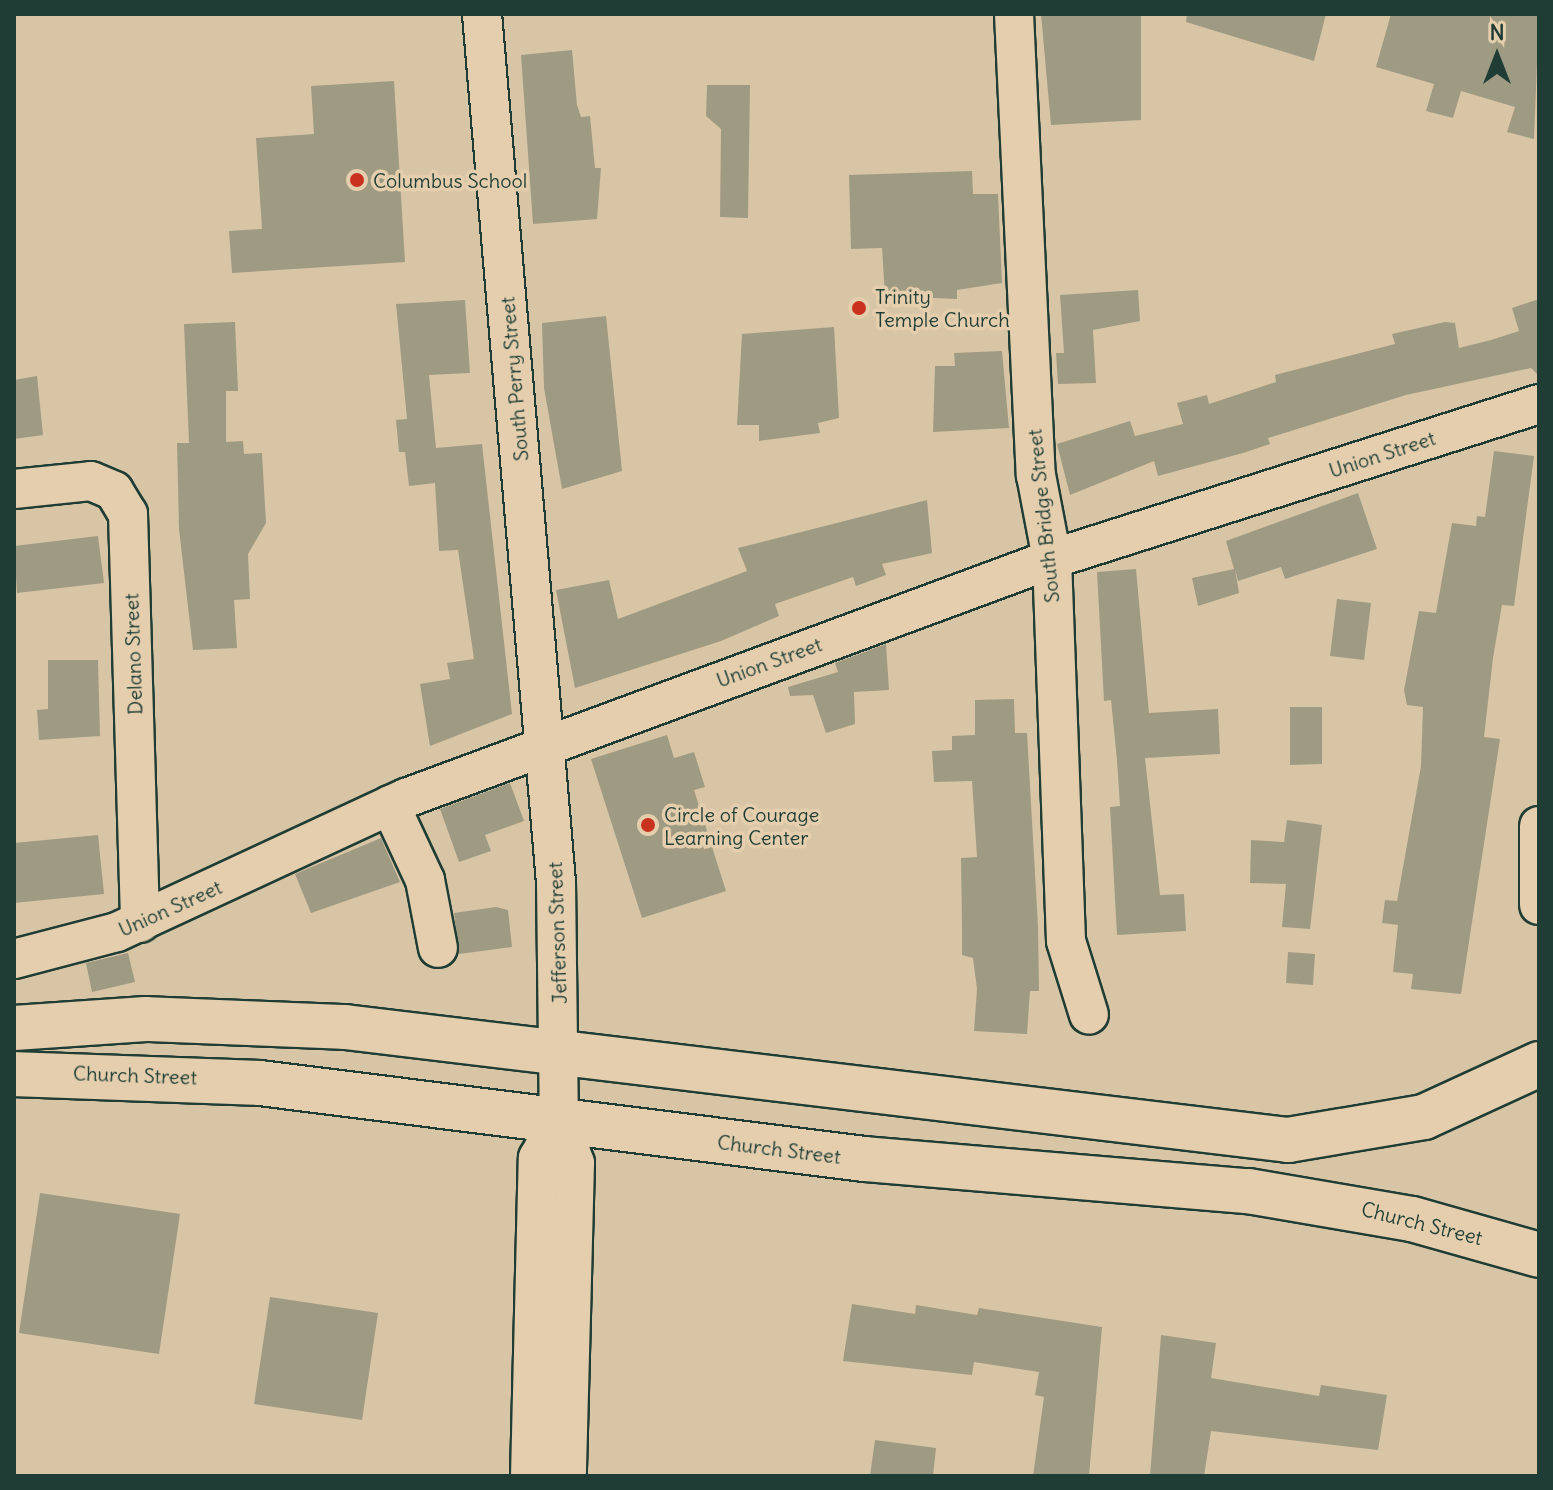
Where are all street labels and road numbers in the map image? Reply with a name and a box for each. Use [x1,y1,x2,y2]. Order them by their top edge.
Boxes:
street label: South Perry Street [495,296,533,462]
street label: Union Street [1326,426,1438,482]
street label: South Bridge Street [1022,428,1064,604]
street label: Delano Street [119,593,147,715]
street label: Union Street [713,632,825,692]
street label: Jefferson Street [543,861,571,1005]
street label: Union Street [115,875,225,941]
street label: Church Street [73,1061,197,1089]
street label: Church Street [716,1130,842,1168]
street label: Church Street [1359,1196,1485,1250]

